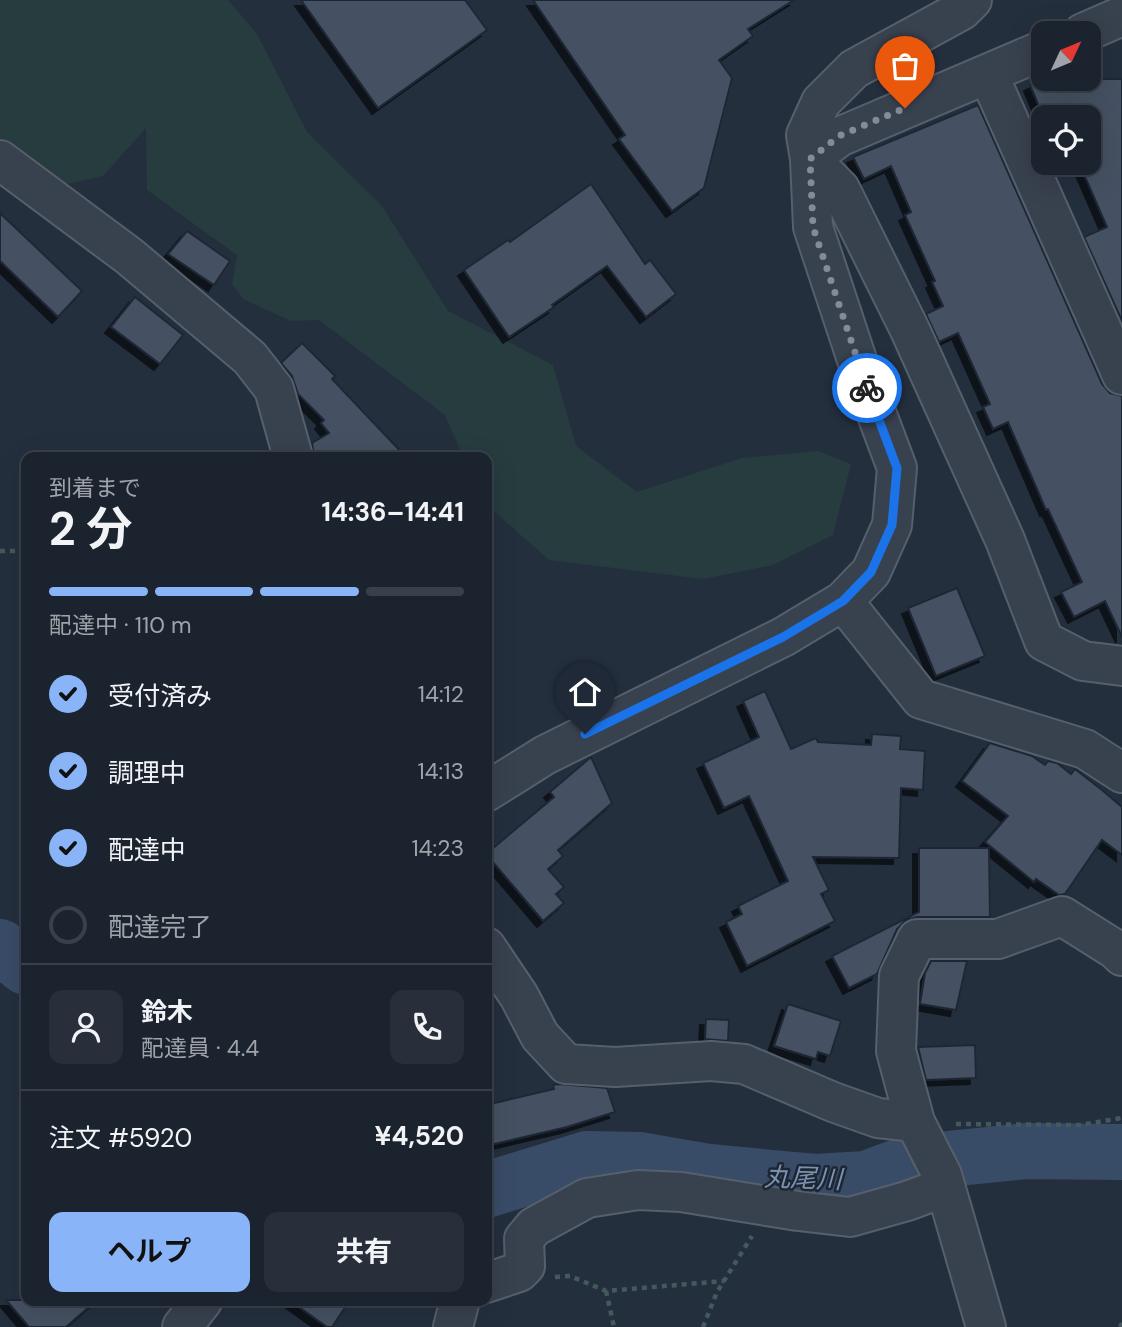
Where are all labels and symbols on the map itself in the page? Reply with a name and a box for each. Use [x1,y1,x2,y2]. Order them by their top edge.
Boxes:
north arrow [1031,21,1101,91]
pin [875,36,935,108]
courier [832,353,902,423]
pin [555,662,615,734]
water label: 丸尾川 [763,1160,846,1196]

